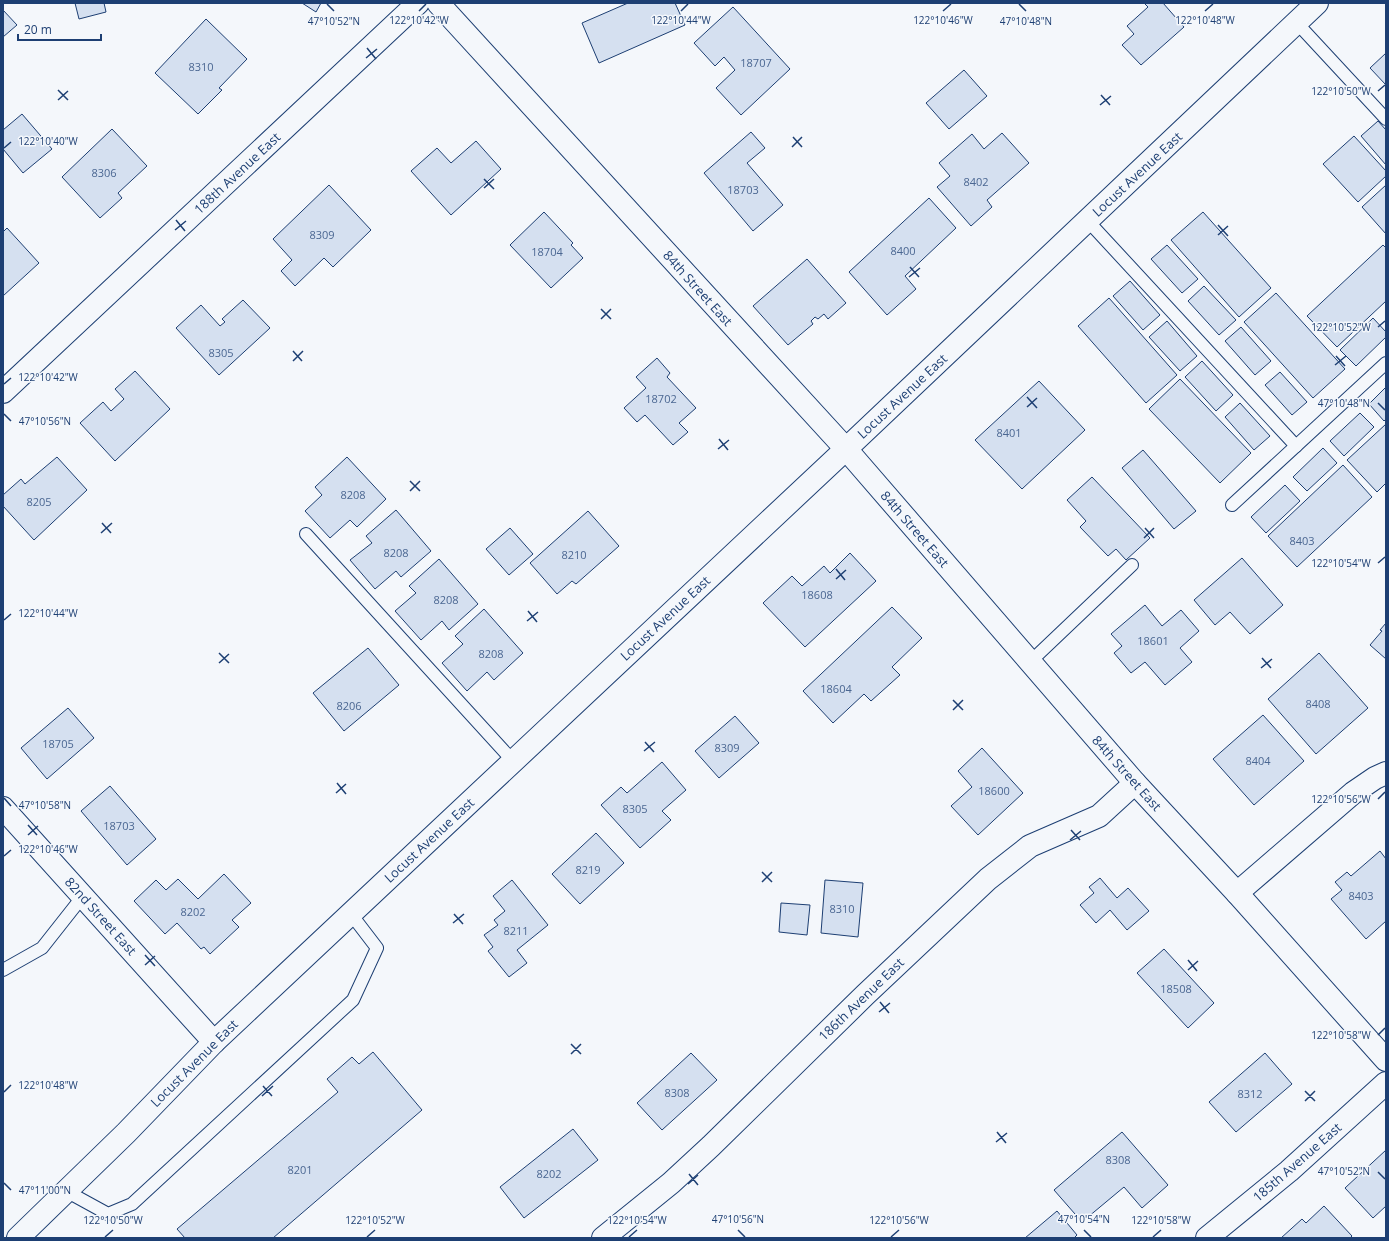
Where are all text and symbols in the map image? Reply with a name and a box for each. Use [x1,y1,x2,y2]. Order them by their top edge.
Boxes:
text: 122°10'42"W [389,13,450,27]
text: 122°10'44"W [651,13,712,27]
text: 122°10'46"W [913,13,974,27]
text: 122°10'48"W [1175,13,1236,27]
text: 47°10'52"N [308,14,360,28]
text: 47°10'48"N [1000,14,1052,28]
scale bar [18,16,101,42]
text: 20 m [24,21,52,38]
house number: 18707 [740,55,772,70]
house number: 8310 [188,59,214,74]
text: 122°10'50"W [1311,84,1372,98]
street label: Locust Avenue East [1088,127,1186,220]
street label: 188th Avenue East [190,128,284,218]
text: 122°10'40"W [18,134,79,148]
house number: 8306 [91,165,117,180]
house number: 8402 [963,174,989,189]
house number: 18703 [727,182,759,197]
house number: 8309 [309,227,335,242]
house number: 8400 [890,243,916,258]
house number: 18704 [531,244,563,259]
street label: 84th Street East [659,246,737,330]
text: 122°10'52"W [1311,320,1372,334]
house number: 8305 [208,345,234,360]
street label: Locust Avenue East [853,349,951,442]
text: 122°10'42"W [18,370,79,384]
house number: 18702 [645,391,677,406]
text: 47°10'48"N [1318,396,1370,410]
text: 47°10'56"N [19,414,71,428]
house number: 8401 [996,425,1022,440]
house number: 8208 [340,487,366,502]
street label: 84th Street East [877,487,953,571]
house number: 8205 [26,494,52,509]
house number: 8403 [1289,533,1315,548]
house number: 8208 [383,545,409,560]
house number: 8210 [561,547,587,562]
text: 122°10'54"W [1311,556,1372,570]
street label: Locust Avenue East [616,571,714,664]
house number: 18608 [801,587,833,602]
house number: 8208 [433,592,459,607]
text: 122°10'44"W [18,606,79,620]
house number: 18601 [1137,633,1169,648]
house number: 8208 [478,646,504,661]
house number: 18604 [820,681,852,696]
house number: 8408 [1305,696,1331,711]
house number: 8206 [336,698,362,713]
street label: 84th Street East [1088,731,1166,815]
house number: 18705 [42,736,74,751]
house number: 8309 [714,740,740,755]
house number: 8404 [1245,753,1271,768]
house number: 18600 [978,783,1010,798]
text: 122°10'56"W [1311,792,1372,806]
street label: Locust Avenue East [380,793,478,886]
text: 47°10'58"N [19,798,71,812]
house number: 8305 [622,801,648,816]
house number: 18703 [103,818,135,833]
text: 122°10'46"W [18,842,79,856]
house number: 8219 [575,862,601,877]
street label: 82nd Street East [61,873,141,959]
house number: 8403 [1348,888,1374,903]
house number: 8310 [829,901,855,916]
house number: 8202 [180,904,206,919]
house number: 8211 [503,923,529,938]
street label: 186th Avenue East [814,953,908,1044]
house number: 18508 [1160,981,1192,996]
street label: Locust Avenue East [146,1015,242,1111]
text: 122°10'58"W [1311,1028,1372,1042]
text: 122°10'48"W [18,1078,79,1092]
house number: 8308 [664,1085,690,1100]
house number: 8312 [1237,1086,1263,1101]
street label: 185th Avenue East [1249,1118,1346,1206]
house number: 8308 [1105,1152,1131,1167]
house number: 8201 [287,1162,313,1177]
text: 47°10'52"N [1318,1164,1370,1178]
house number: 8202 [536,1166,562,1181]
text: 47°11'00"N [19,1183,71,1197]
text: 47°10'56"N [712,1212,764,1226]
text: 47°10'54"N [1058,1212,1110,1226]
text: 122°10'50"W [83,1213,144,1227]
text: 122°10'52"W [345,1213,406,1227]
text: 122°10'54"W [607,1213,668,1227]
text: 122°10'56"W [869,1213,930,1227]
text: 122°10'58"W [1131,1213,1192,1227]

